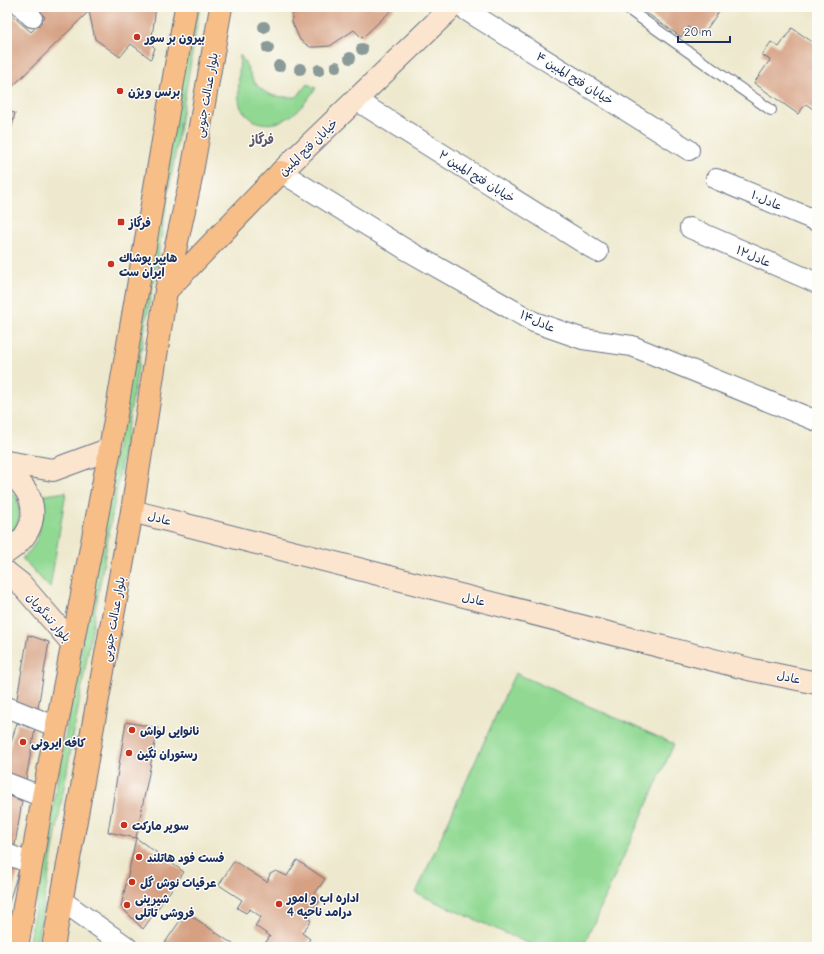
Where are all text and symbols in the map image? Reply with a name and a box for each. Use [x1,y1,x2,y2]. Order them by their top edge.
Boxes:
scale bar [678,18,730,44]
text: 20 m [684,24,712,39]
place label: بیرون بر سور [144,30,205,46]
marker: بیرون بر سور [132,32,142,42]
street label: خیابان فتح المبین ۴ [533,48,616,109]
street label: بلوار عدالت جنوبی [191,51,222,139]
place label: برنس ویژن [128,84,180,99]
marker: برنس ویژن [115,86,125,96]
street label: خیابان فتح المبین [275,115,342,180]
district label: فرگاز [249,131,274,148]
street label: خیابان فتح المبین ۲ [435,147,518,207]
street label: عادل۱۰ [749,187,785,213]
place label: فرگاز [128,215,151,230]
marker: فرگاز [116,217,126,227]
street label: عادل۱۲ [734,242,774,270]
place label: هايپر پوشاك ايران ست [119,250,178,279]
marker: هايپر پوشاك ايران ست [106,259,116,269]
street label: عادل۱۴ [518,306,558,336]
street label: عادل [146,508,174,528]
street label: بلوار عدالت جنوبی [98,575,129,663]
street label: بلوار تندگویان [23,589,75,645]
street label: عادل [460,589,488,609]
street label: عادل [776,667,802,687]
place label: نانوایی لواش [140,723,200,739]
marker: نانوایی لواش [127,725,137,735]
place label: کافه ایرونی [31,735,86,751]
marker: کافه ایرونی [18,737,28,747]
place label: رستوران نگین [137,746,198,762]
marker: رستوران نگین [124,748,134,758]
place label: سوپر مارکت [132,818,189,834]
marker: سوپر مارکت [119,820,129,830]
place label: فست فود هاتلند [147,850,224,866]
marker: فست فود هاتلند [134,852,144,862]
place label: عرقیات نوش گل [140,875,217,891]
marker: عرقیات نوش گل [127,877,137,887]
place label: اداره اب و امور درامد ناحیه 4 [286,890,359,919]
place label: شیرینی فروشی تاتلی [135,891,194,921]
marker: اداره اب و امور درامد ناحیه 4 [274,899,284,909]
marker: شیرینی فروشی تاتلی [122,900,132,910]

